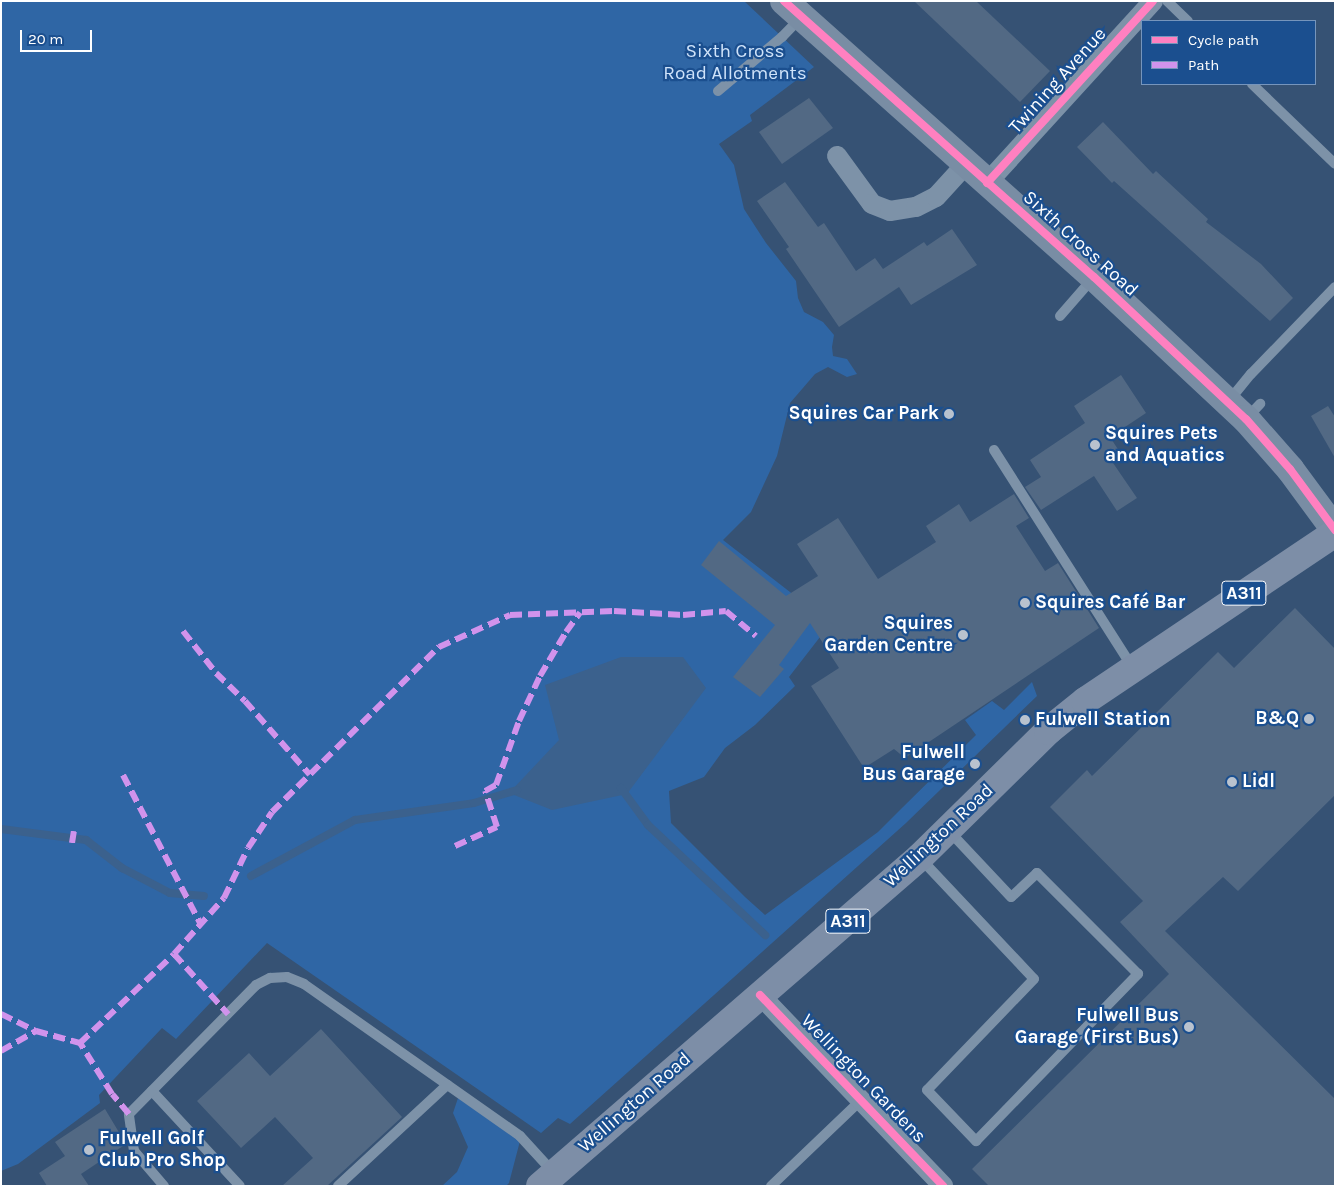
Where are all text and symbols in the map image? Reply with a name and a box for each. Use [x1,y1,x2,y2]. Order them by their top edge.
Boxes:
scale bar [22,20,95,52]
legend [1141,20,1316,85]
street label: Twining Avenue [1004,23,1112,139]
text: 20 m [28,30,63,48]
text: Cycle path [1188,31,1259,49]
park label: Sixth Cross Road Allotments [663,41,807,85]
text: Path [1188,56,1219,74]
street label: Sixth Cross Road [1018,186,1142,302]
place label: Squires Car Park [789,403,939,425]
marker: Squires Car Park [943,408,955,420]
place label: Squires Pets and Aquatics [1105,423,1225,467]
marker: Squires Pets and Aquatics [1089,439,1101,451]
road number: A311 [1220,578,1268,608]
place label: Squires Café Bar [1035,592,1185,614]
marker: Squires Café Bar [1019,597,1031,609]
place label: Squires Garden Centre [824,613,953,657]
marker: Squires Garden Centre [957,629,969,641]
place label: B&Q [1255,708,1299,730]
place label: Fulwell Station [1035,709,1171,731]
marker: B&Q [1303,713,1315,725]
marker: Fulwell Station [1019,714,1031,726]
place label: Fulwell Bus Garage [862,742,965,786]
marker: Fulwell Bus Garage [969,758,981,770]
place label: Lidl [1242,771,1275,793]
marker: Lidl [1226,776,1238,788]
street label: Wellington Road [879,779,999,893]
road number: A311 [824,906,872,936]
place label: Fulwell Bus Garage (First Bus) [1015,1005,1179,1049]
street label: Wellington Gardens [796,1010,930,1148]
marker: Fulwell Bus Garage (First Bus) [1183,1021,1195,1033]
street label: Wellington Road [574,1048,696,1158]
place label: Fulwell Golf Club Pro Shop [99,1128,226,1172]
marker: Fulwell Golf Club Pro Shop [83,1144,95,1156]

